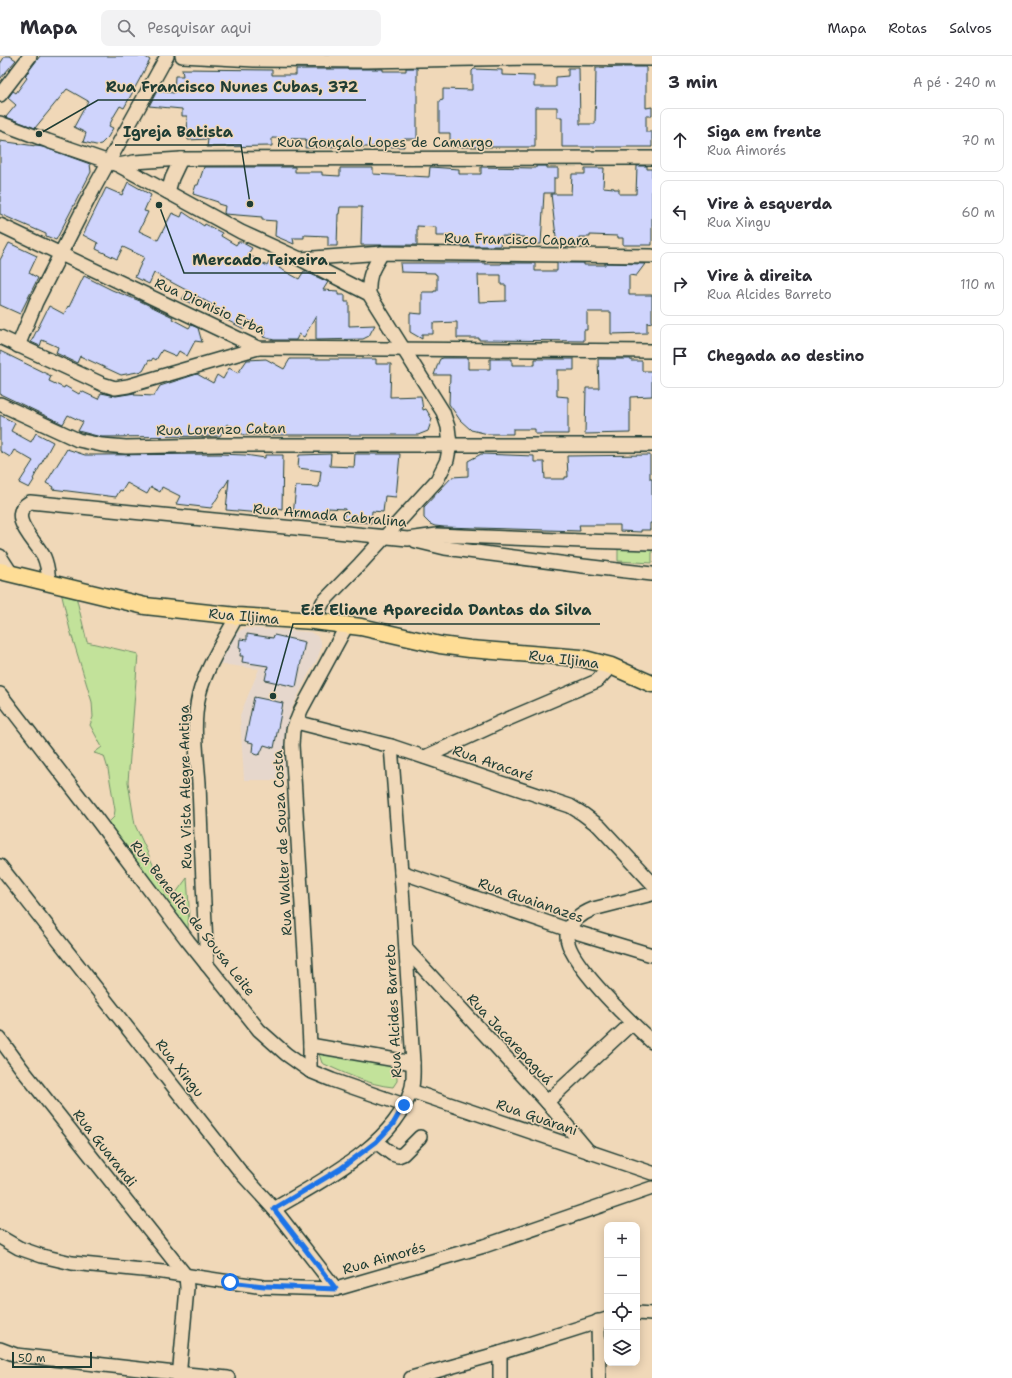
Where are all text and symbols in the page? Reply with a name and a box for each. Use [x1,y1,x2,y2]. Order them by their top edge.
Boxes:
search box [101,10,381,46]
text: Mapa [20,15,77,40]
icon: search [115,17,137,39]
text: Pesquisar aqui [147,18,251,38]
text: Mapa [827,19,866,37]
text: Rotas [888,19,927,37]
text: Salvos [949,19,992,37]
text: 3 min [668,71,718,93]
callout: Rua Francisco Nunes Cubas, 372 [98,73,366,100]
text: A pé · 240 m [913,74,996,91]
text: Rua Francisco Nunes Cubas, 372 [106,77,359,97]
callout: Igreja Batista [115,118,241,145]
text: Igreja Batista [123,122,234,142]
text: Siga em frente [707,122,822,142]
icon: ahead [669,129,691,151]
text: 70 m [961,132,995,149]
street label: Rua Gonçalo Lopes de Camargo [277,133,493,151]
text: Rua Aimorés [707,142,786,159]
text: Vire à esquerda [707,194,832,214]
icon: left [669,201,691,223]
text: 60 m [962,204,995,221]
text: Rua Xingu [707,214,771,231]
street label: Rua Francisco Capara [444,229,590,249]
callout: Mercado Teixeira [184,246,336,273]
text: Mercado Teixeira [192,250,328,270]
text: Vire à direita [707,266,812,286]
icon: right [669,273,691,295]
street label: Rua Dionisio Erba [152,274,268,339]
text: 110 m [960,276,995,293]
text: Rua Alcides Barreto [707,286,832,303]
icon: arrive [669,345,691,367]
text: Chegada ao destino [707,346,864,366]
street label: Rua Lorenzo Catan [156,419,286,439]
street label: Rua Armada Cabralina [252,499,408,531]
callout: E.E Eliane Aparecida Dantas da Silva [293,597,600,624]
text: E.E Eliane Aparecida Dantas da Silva [301,600,592,620]
street label: Rua Iljima [208,604,280,628]
street label: Rua Iljima [528,646,600,672]
street label: Rua Vista Alegre Antiga [175,705,195,869]
street label: Rua Aracaré [450,741,536,785]
street label: Rua Walter de Souza Costa [268,750,296,936]
street label: Rua Benedito de Sousa Leite [127,837,259,1000]
street label: Rua Guaianazes [476,874,586,926]
street label: Rua Alcides Barreto [381,944,405,1078]
street label: Rua Jacarepaguá [463,990,557,1089]
street label: Rua Xingu [152,1035,208,1101]
street label: Rua Guarani [494,1095,580,1139]
route end [395,1096,413,1114]
street label: Rua Guarandi [69,1106,141,1190]
map controls [604,1222,640,1366]
button: + [604,1222,640,1258]
street label: Rua Aimorés [340,1238,428,1278]
button: − [604,1258,640,1294]
route start [221,1273,239,1291]
button: locate [604,1294,640,1330]
button: layers [604,1330,640,1366]
scale bar [12,1350,92,1369]
text: 50 m [18,1351,46,1366]

